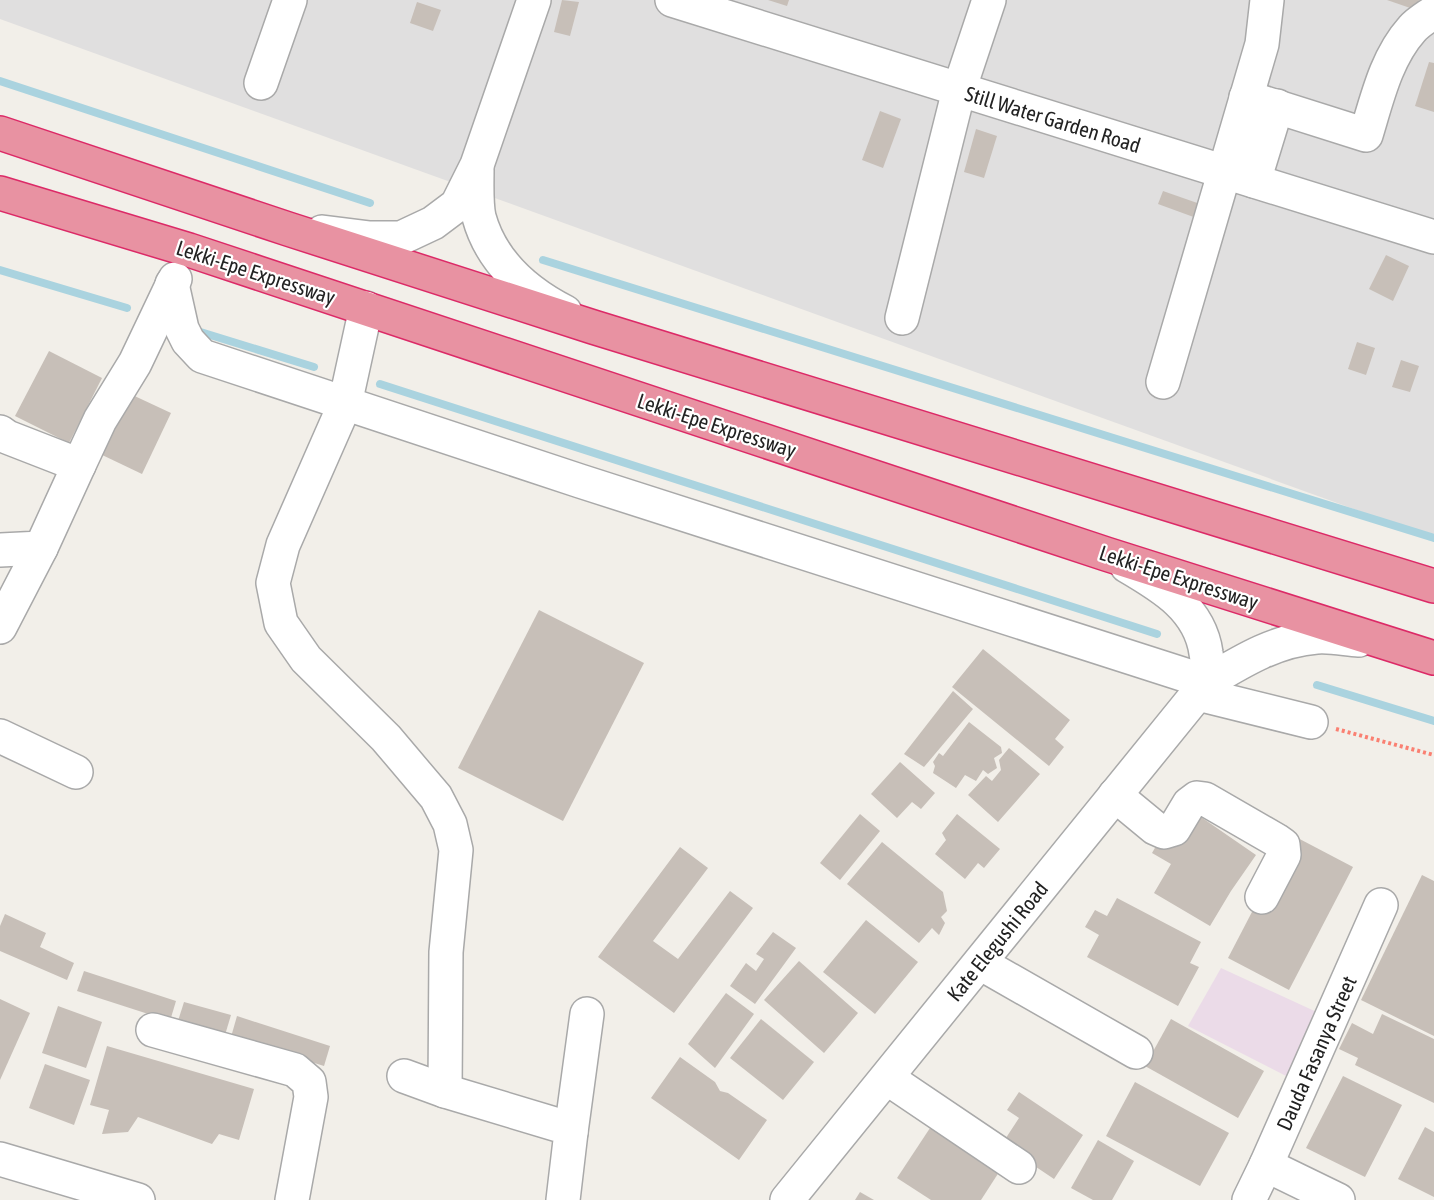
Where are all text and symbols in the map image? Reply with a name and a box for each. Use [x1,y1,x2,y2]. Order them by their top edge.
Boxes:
street label: Still Water Garden Road [962,81,1144,157]
street label: Lekki-Epe Expressway [174,235,339,309]
street label: Lekki-Epe Expressway [635,388,800,462]
street label: Lekki-Epe Expressway [1097,540,1262,614]
street label: Kate Elegushi Road [942,877,1052,1005]
street label: Dauda Fasanya Street [1271,972,1361,1134]

